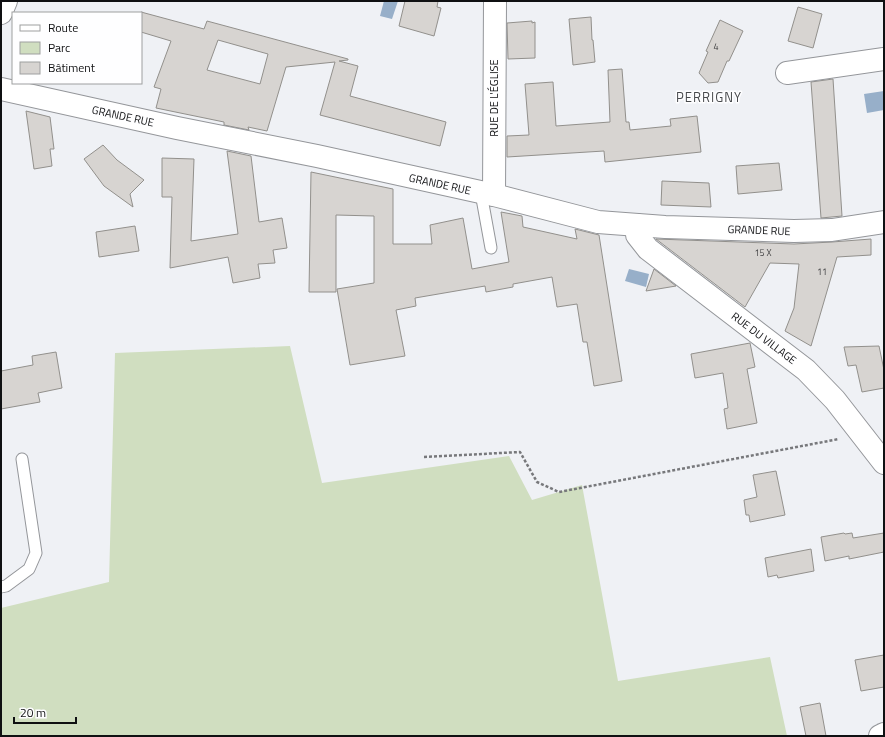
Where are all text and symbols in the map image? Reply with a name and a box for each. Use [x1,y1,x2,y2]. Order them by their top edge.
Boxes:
legend [12,12,142,84]
text: Route [48,18,78,37]
text: Parc [48,38,70,57]
house number: 4 [713,40,719,53]
text: Bâtiment [48,58,96,77]
street label: RUE DE L'ÉGLISE [486,59,502,137]
district label: PERRIGNY [676,87,742,107]
street label: GRANDE RUE [91,102,155,130]
street label: GRANDE RUE [408,170,472,198]
street label: GRANDE RUE [727,221,791,239]
house number: 15 X [754,246,772,259]
house number: 11 [817,265,827,278]
street label: RUE DU VILLAGE [728,308,800,368]
scale bar [14,699,76,725]
text: 20 m [20,703,46,722]

